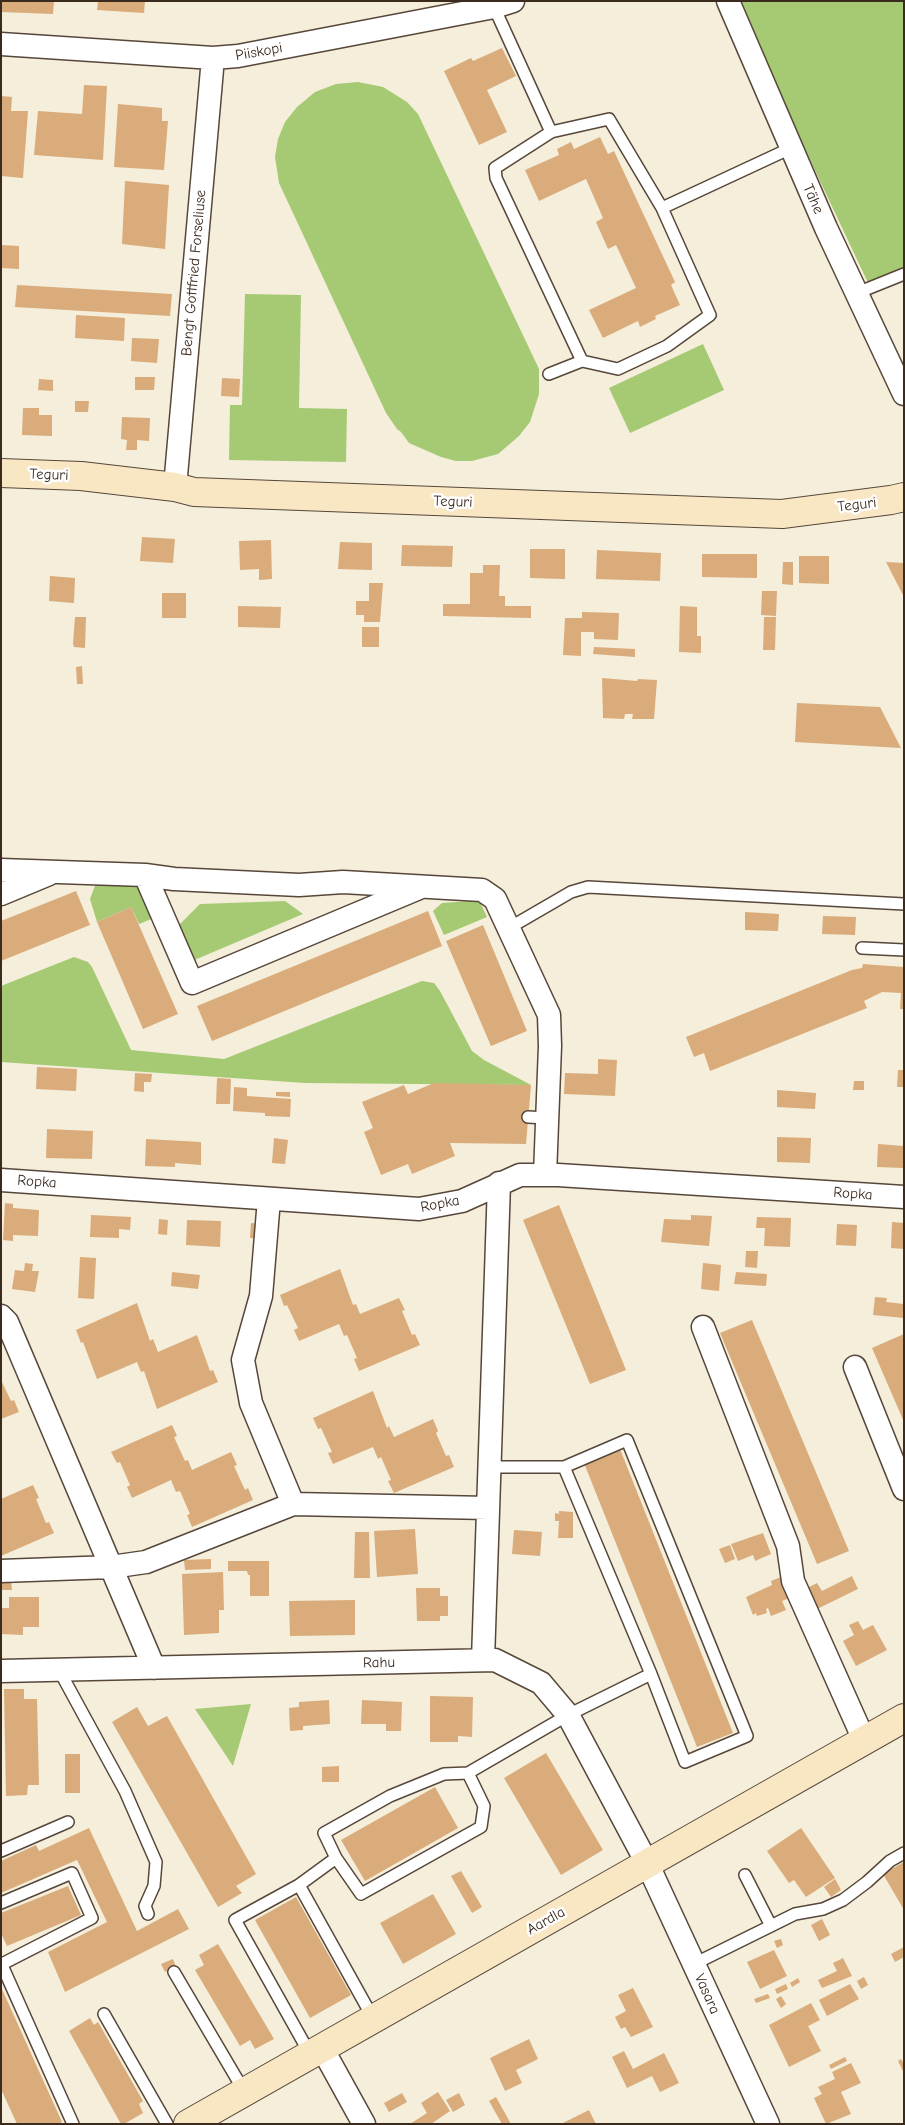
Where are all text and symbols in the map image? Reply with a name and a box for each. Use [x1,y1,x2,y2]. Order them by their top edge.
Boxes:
street label: Piiskopi [234,39,284,65]
street label: Tähe [799,181,827,217]
street label: Bengt Gottfried Forseliuse [178,189,210,357]
street label: Teguri [29,465,69,485]
street label: Teguri [433,492,473,512]
street label: Teguri [836,494,878,516]
street label: Ropka [17,1172,57,1192]
street label: Ropka [833,1184,873,1204]
street label: Ropka [419,1191,461,1217]
street label: Rahu [363,1654,395,1672]
street label: Aardla [524,1903,568,1939]
street label: Vasara [690,1971,724,2017]

